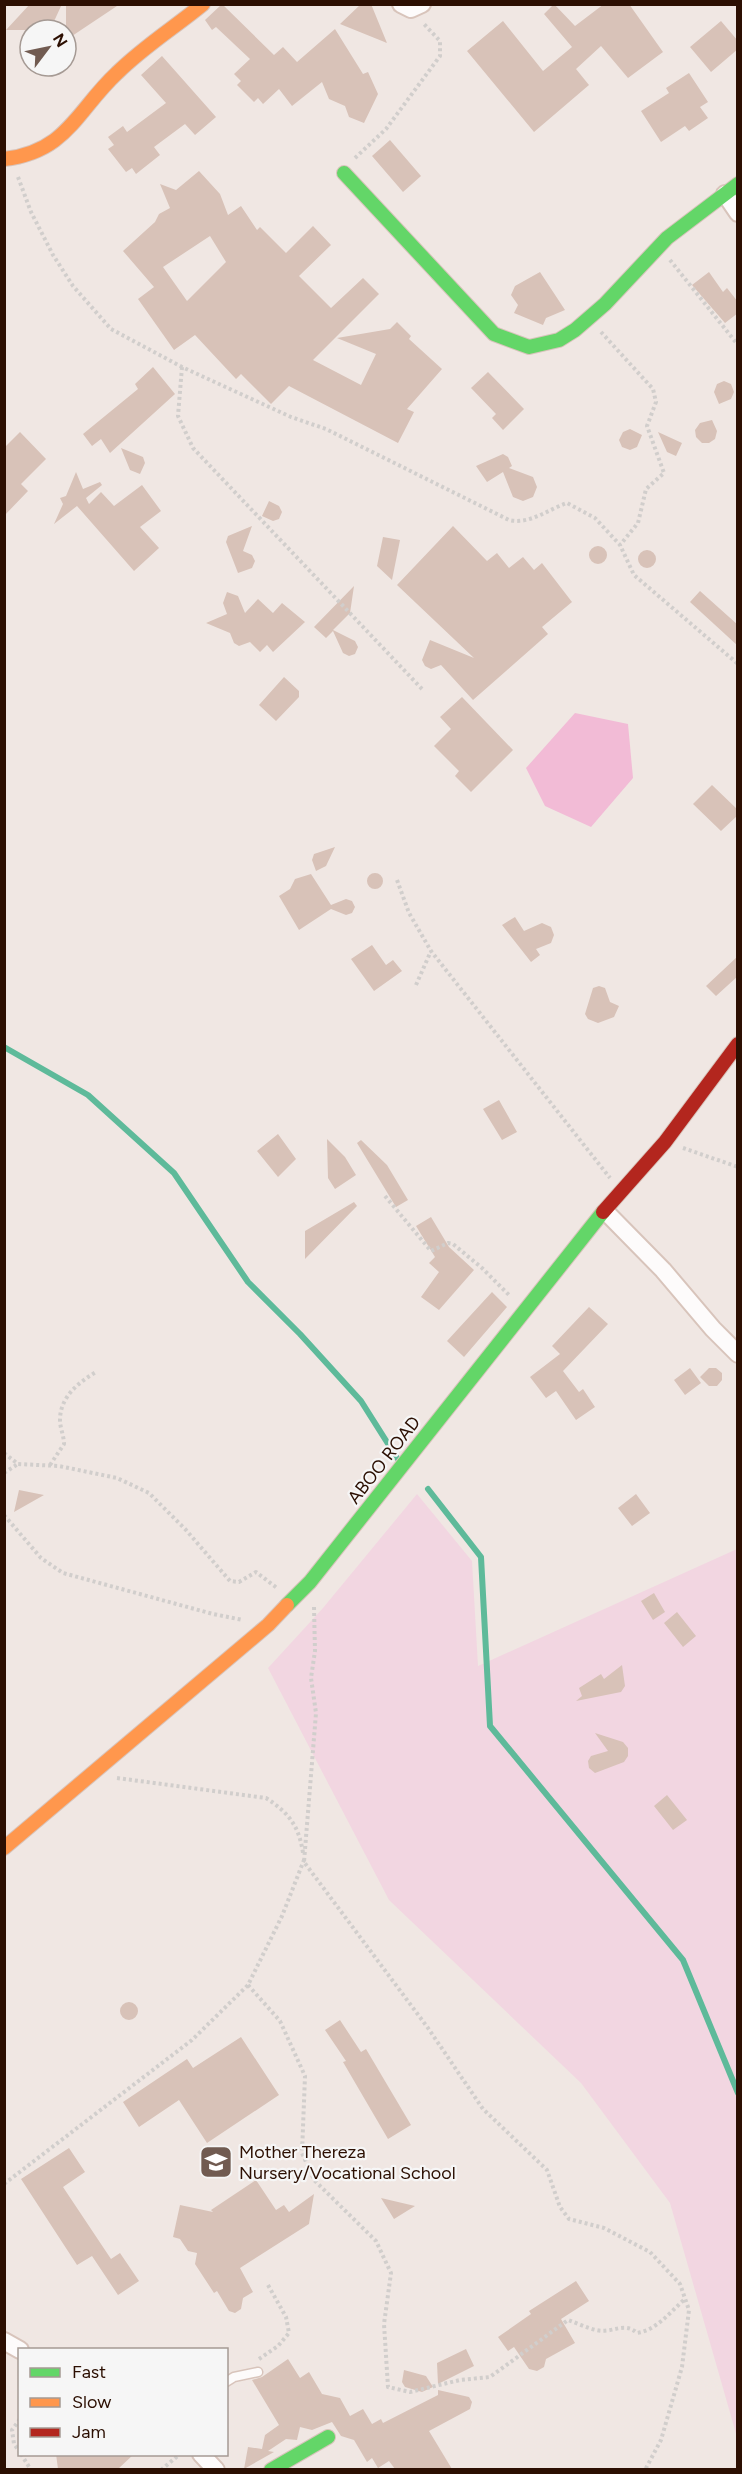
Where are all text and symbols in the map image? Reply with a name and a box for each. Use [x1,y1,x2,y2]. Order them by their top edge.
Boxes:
north arrow [18,18,78,78]
text: N [49,30,72,51]
street label: ABOO ROAD [343,1412,425,1508]
place label: Mother Thereza Nursery/Vocational School [239,2141,456,2184]
school or university icon: Mother Thereza Nursery/Vocational School [198,2144,234,2180]
legend [18,2348,228,2456]
text: Fast [72,2361,106,2383]
text: Slow [72,2391,111,2413]
text: Jam [72,2421,106,2443]

